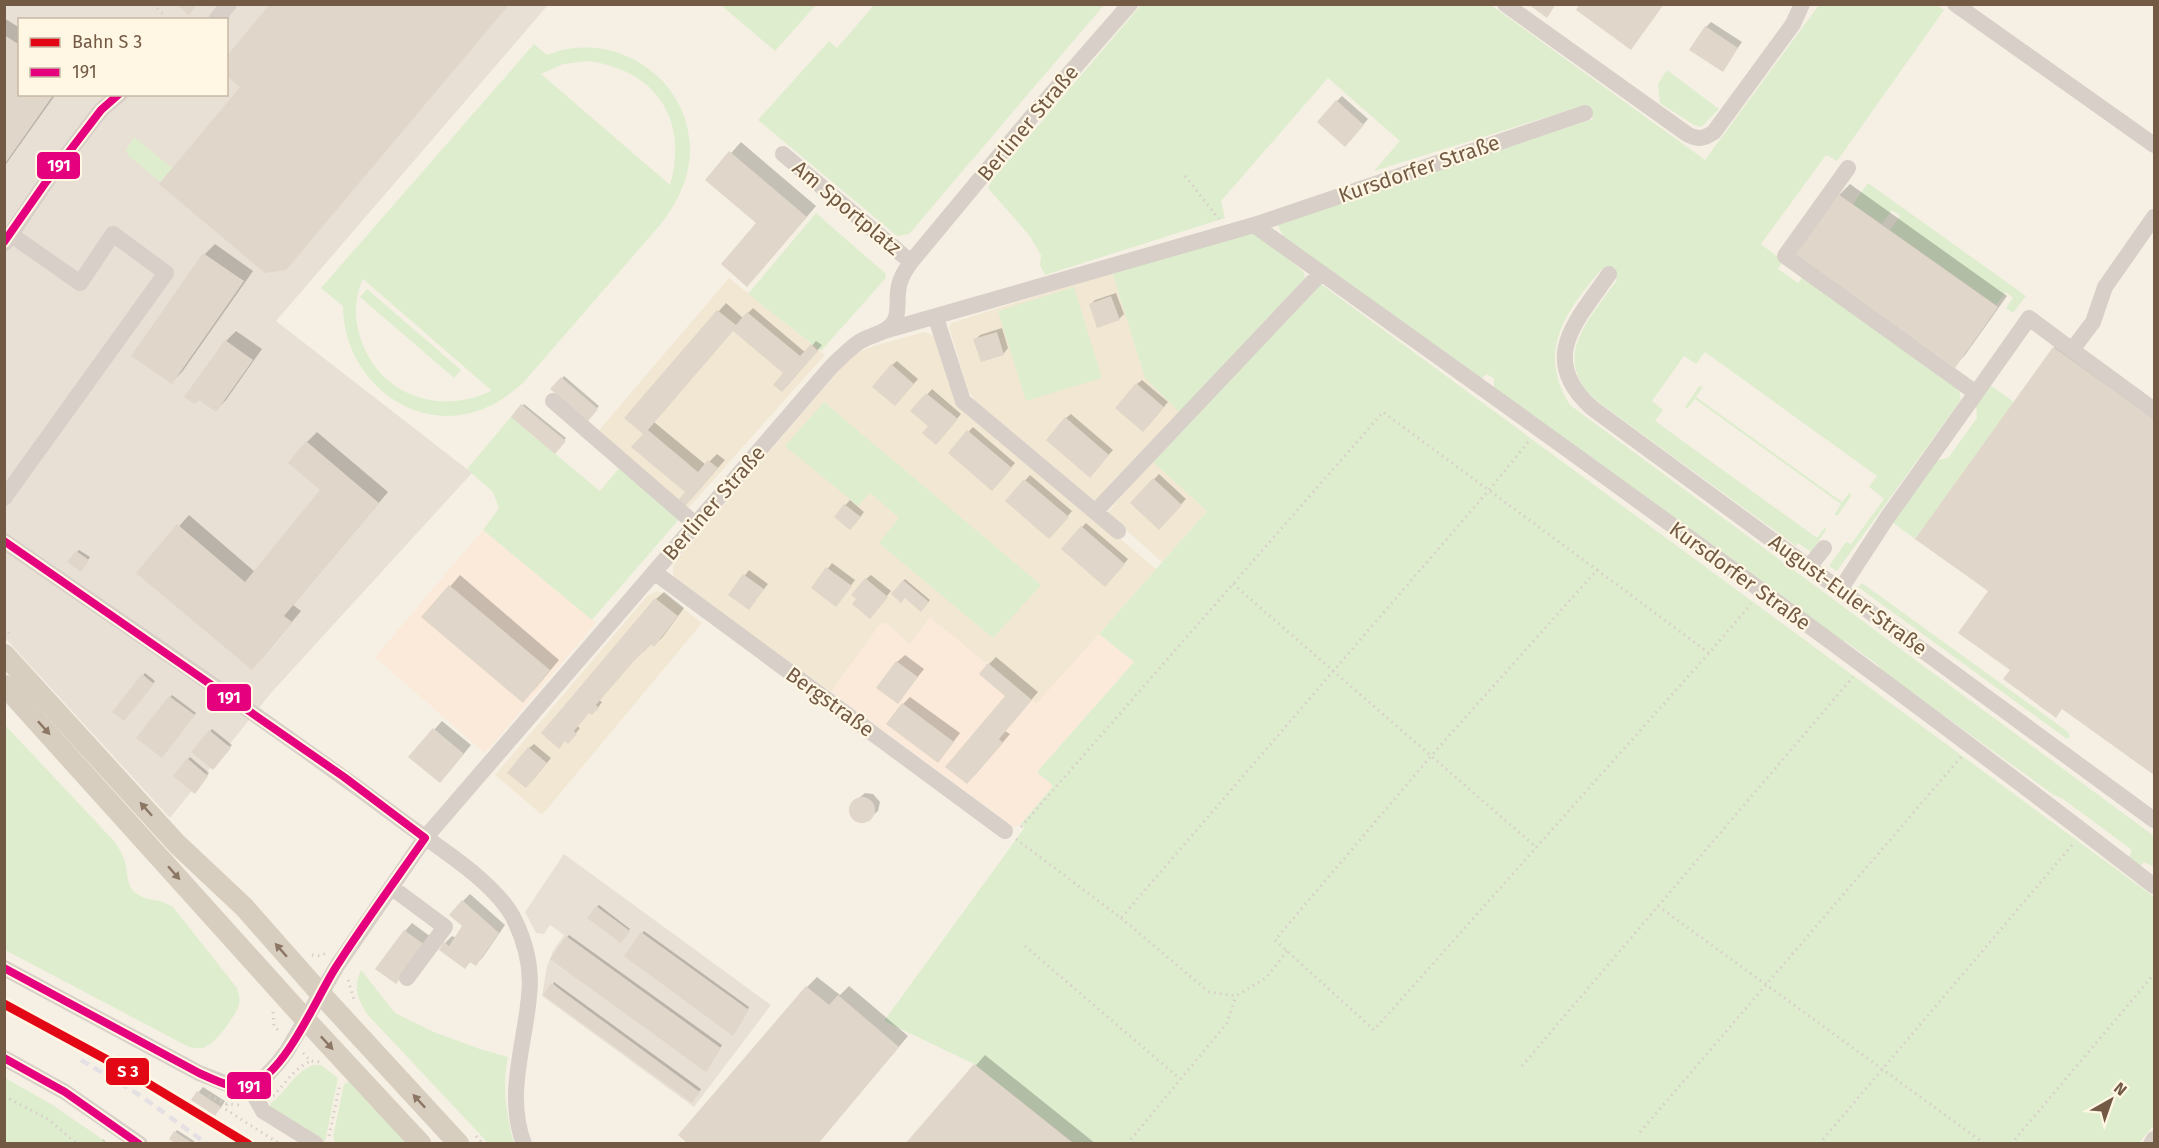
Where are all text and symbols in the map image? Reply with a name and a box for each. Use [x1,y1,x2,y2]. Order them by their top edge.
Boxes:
legend [18,18,228,96]
text: Bahn S 3 [72,31,142,53]
street label: Berliner Straße [972,60,1084,186]
text: 191 [72,61,97,83]
street label: Kursdorfer Straße [1335,129,1503,209]
line badge: 191 [36,151,81,180]
street label: Am Sportplatz [787,155,907,261]
text: 191 [47,156,71,175]
street label: Berliner Straße [657,440,771,566]
street label: Kursdorfer Straße [1664,516,1816,636]
street label: August-Euler-Straße [1764,529,1932,661]
street label: Bergstraße [781,661,879,743]
line badge: 191 [206,683,252,712]
text: 191 [217,688,241,707]
one-way arrow [37,720,50,735]
one-way arrow [139,802,153,817]
one-way arrow [167,865,180,880]
one-way arrow [275,943,288,958]
one-way arrow [319,1035,333,1049]
line badge: S 3 [105,1057,150,1086]
text: S 3 [117,1062,139,1081]
north arrow [2081,1070,2141,1130]
line badge: 191 [226,1071,272,1100]
text: 191 [237,1077,261,1096]
text: N [2110,1078,2130,1100]
one-way arrow [412,1093,426,1108]

